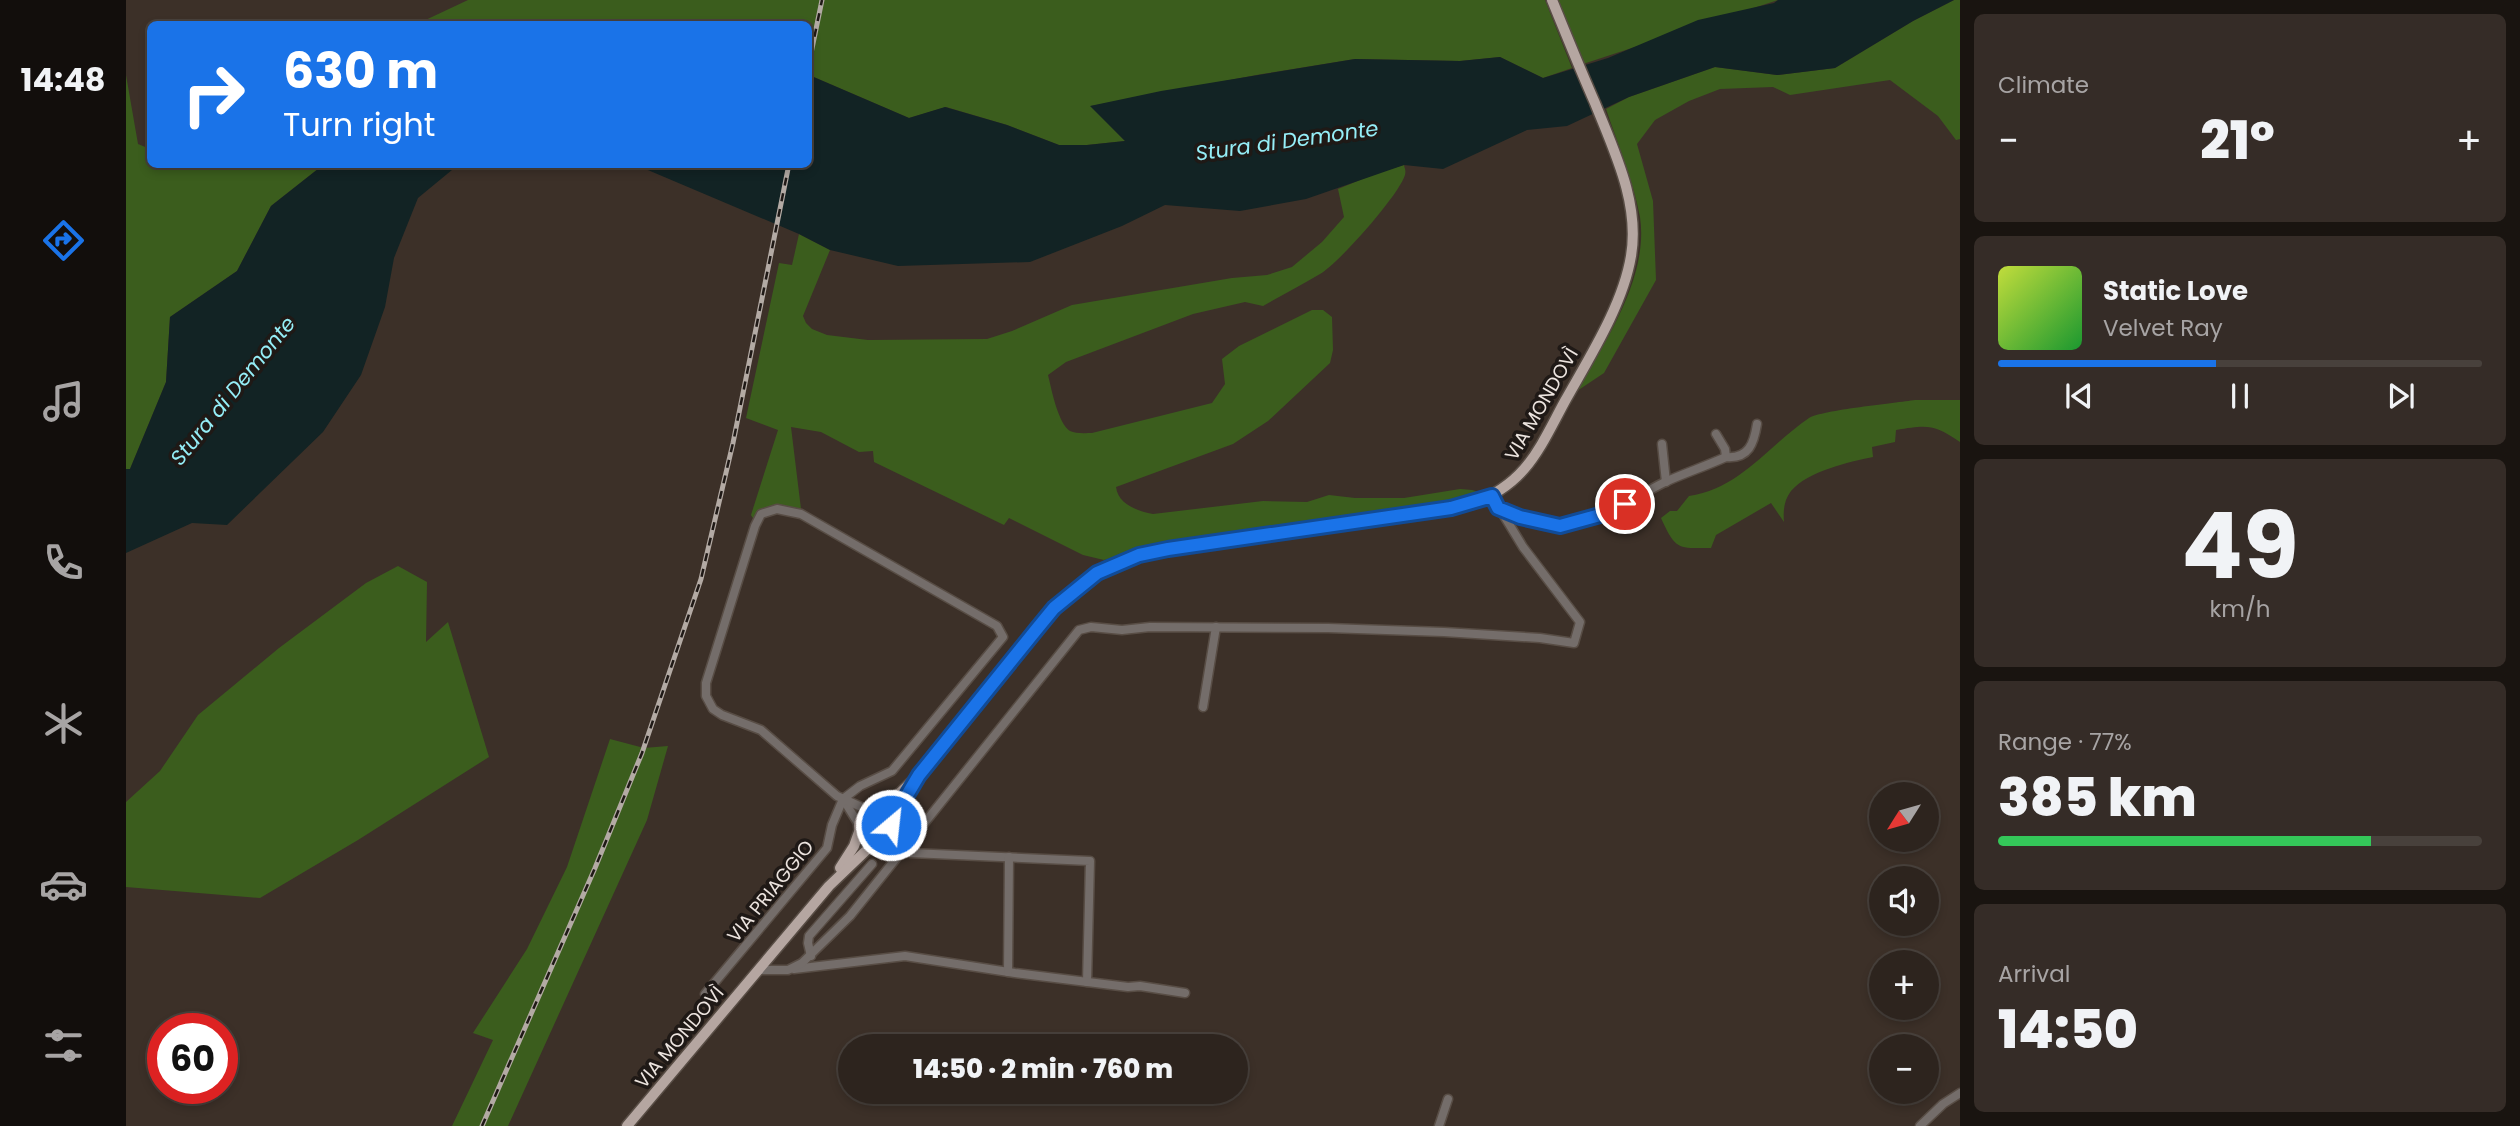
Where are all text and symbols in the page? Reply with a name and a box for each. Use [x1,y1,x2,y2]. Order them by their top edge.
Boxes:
text: 630 m [283,37,438,105]
icon: right [168,49,259,140]
text: 14:48 [20,57,106,102]
text: Climate [1998,69,2089,101]
text: Turn right [283,102,435,147]
text: 21° [2200,104,2275,177]
water label: Stura di Demonte [1194,113,1380,168]
text: − [1998,114,2019,167]
text: + [2456,114,2482,167]
icon: directions [39,216,88,265]
text: Static Love [2103,273,2248,309]
water label: Stura di Demonte [163,310,302,471]
text: Velvet Ray [2103,312,2223,344]
street label: VIA MONDOVÌ [1498,343,1585,466]
icon: music [39,377,88,426]
icon: previous [2060,377,2098,415]
icon: pause [2221,377,2259,415]
icon: next [2382,377,2420,415]
pin [1595,474,1655,534]
text: 49 [2181,482,2299,610]
icon: arrive [1606,485,1644,523]
icon: phone [39,538,88,587]
text: km/h [2209,593,2271,625]
icon: climate [39,699,88,748]
text: Range · 77% [1998,726,2132,758]
text: 385 km [1998,761,2197,834]
north arrow [1869,782,1939,852]
map controls [1869,782,1939,1104]
position arrow [854,788,928,862]
street label: VIA PRIAGGIO [721,834,820,948]
icon: car [39,860,88,909]
button: sound [1869,866,1939,936]
button: + [1869,950,1939,1020]
text: Arrival [1998,958,2070,990]
street label: VIA MONDOVÌ [629,980,730,1094]
text: 14:50 [1998,993,2138,1066]
speed limit sign: 60 [147,1013,238,1104]
icon: filters [39,1021,88,1070]
button: − [1869,1034,1939,1104]
text: 14:50 · 2 min · 760 m [913,1051,1173,1087]

